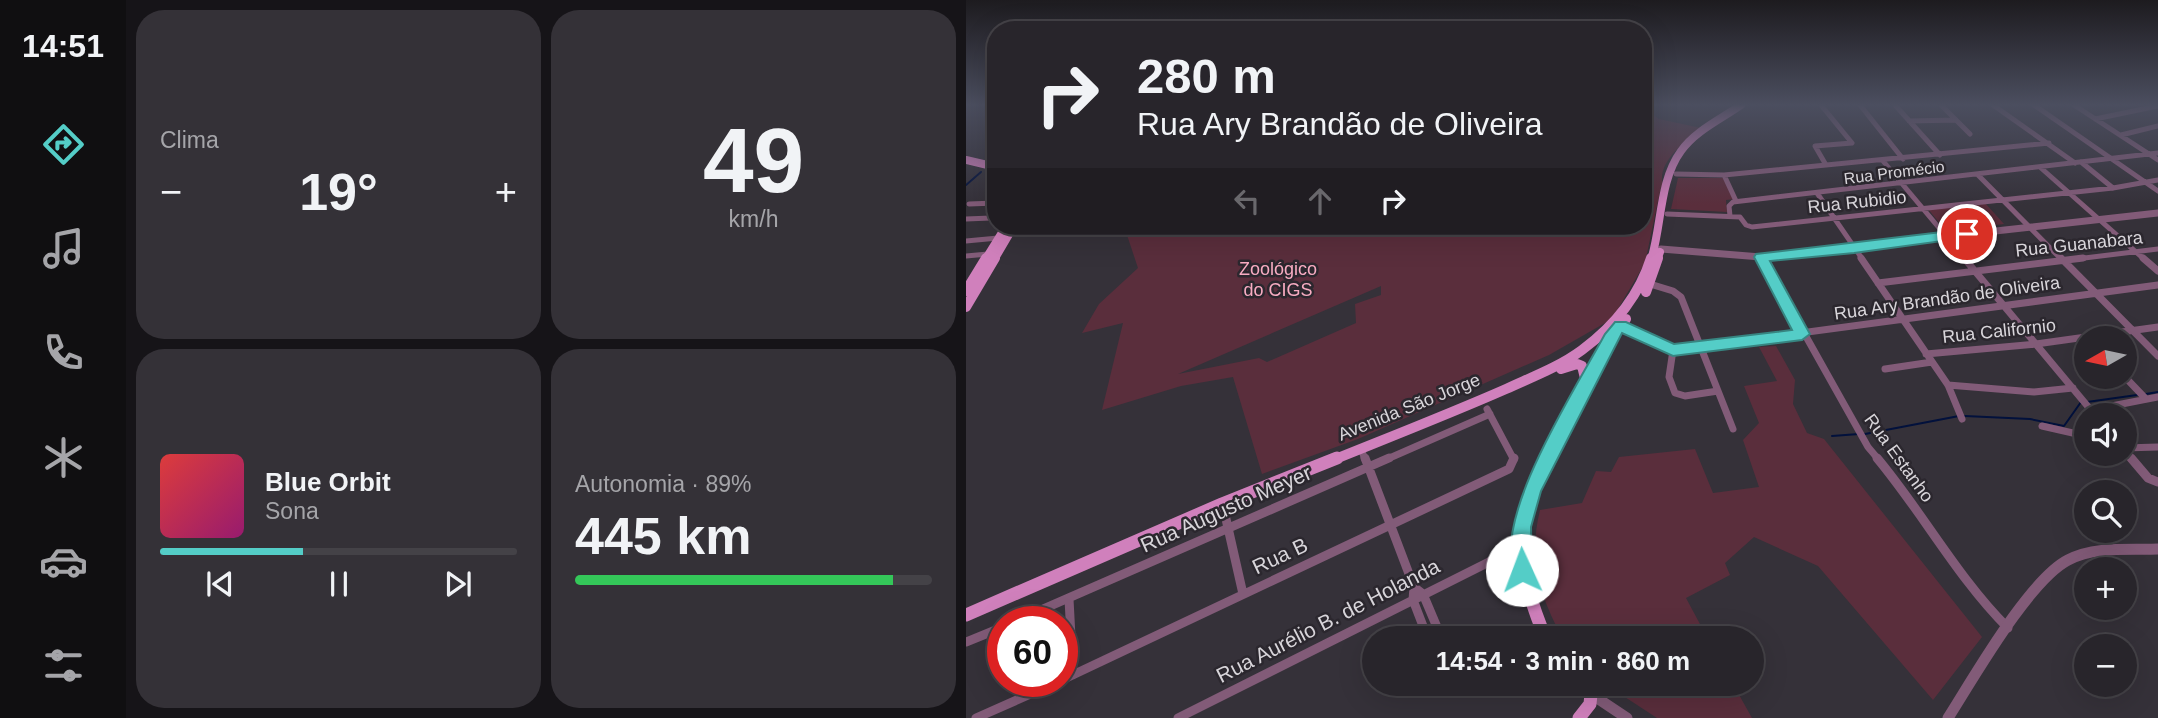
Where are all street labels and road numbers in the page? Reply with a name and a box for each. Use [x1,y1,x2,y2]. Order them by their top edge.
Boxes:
street label: Rua Promécio [1843,158,1946,187]
street label: Rua Rubidio [1807,187,1907,217]
street label: Rua Guanabara [2014,227,2145,261]
street label: Rua Ary Brandão de Oliveira [1833,272,2062,324]
street label: Rua Californio [1941,315,2057,347]
street label: Avenida São Jorge [1335,369,1483,445]
street label: Rua Estanho [1860,410,1938,506]
street label: Rua Augusto Meyer [1137,461,1315,557]
street label: Rua B [1248,533,1311,578]
street label: Rua Aurélio B. de Holanda [1212,554,1444,687]

